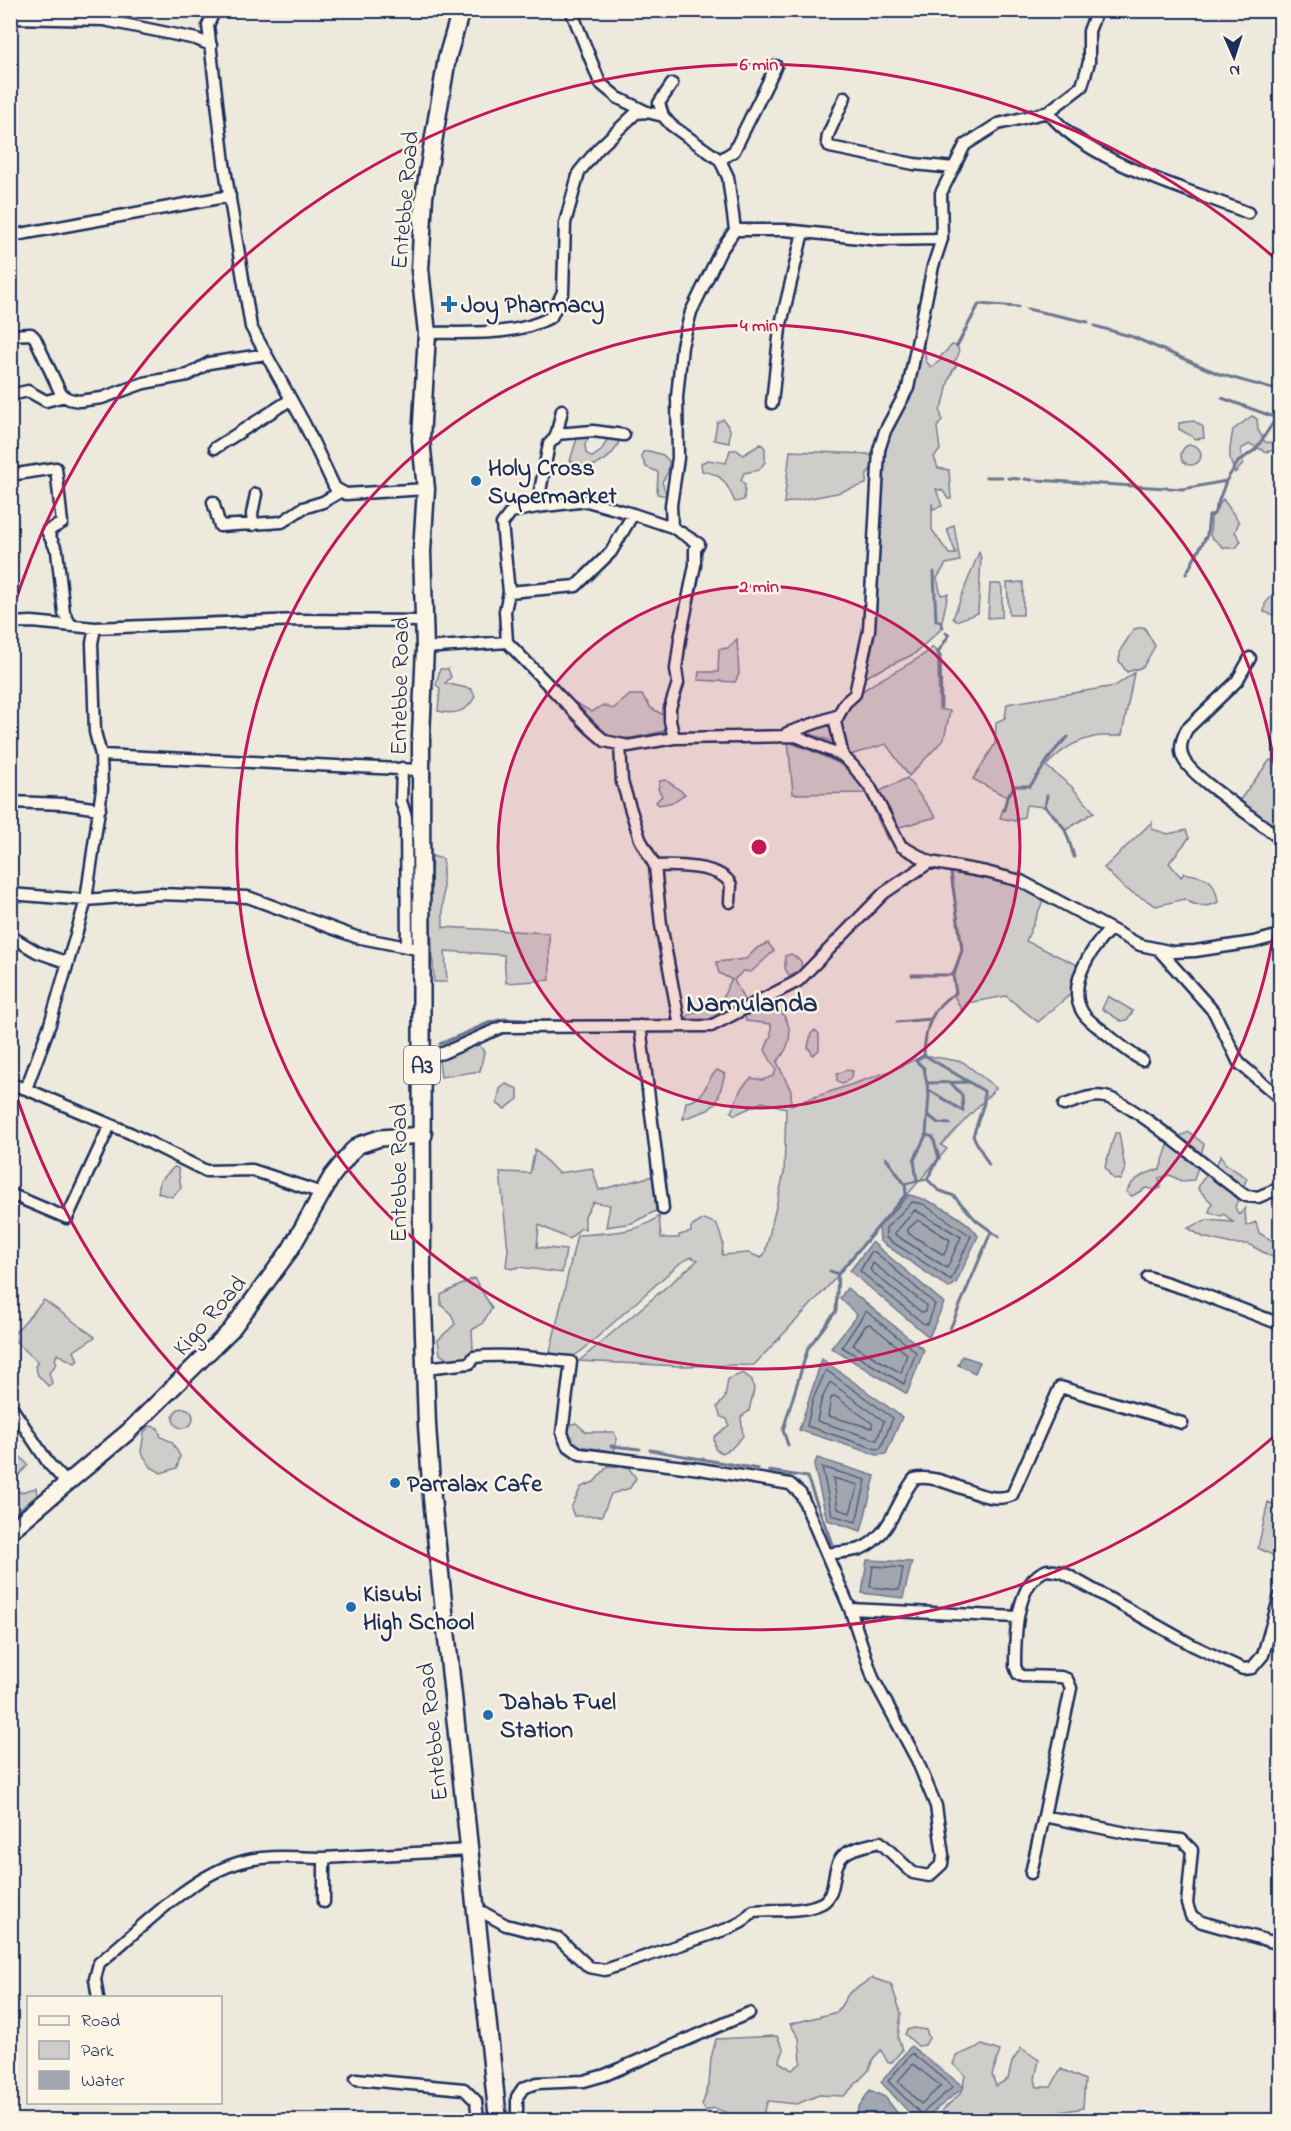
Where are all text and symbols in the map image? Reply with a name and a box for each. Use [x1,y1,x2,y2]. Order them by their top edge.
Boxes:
north arrow [1204,27,1264,87]
text: 6 min [740,53,778,79]
text: N [1228,58,1241,82]
street label: Entebbe Road [383,129,430,271]
place label: Joy Pharmacy [461,289,604,325]
marker: Joy Pharmacy [442,297,456,311]
text: 4 min [740,314,778,340]
place label: Holy Cross Supermarket [488,452,618,515]
marker: Holy Cross Supermarket [469,474,483,488]
text: 2 min [738,575,779,601]
street label: Entebbe Road [383,616,420,756]
centre of rings [749,837,769,857]
district label: Namulanda [686,985,818,1024]
road number: A3 [404,1046,440,1084]
street label: Entebbe Road [383,1103,418,1242]
street label: Kigo Road [166,1268,256,1365]
place label: Parralax Cafe [407,1468,543,1503]
marker: Parralax Cafe [388,1476,402,1490]
place label: Kisubi High School [363,1578,474,1642]
marker: Kisubi High School [344,1600,358,1614]
street label: Entebbe Road [410,1660,459,1803]
place label: Dahab Fuel Station [499,1686,616,1749]
marker: Dahab Fuel Station [481,1708,495,1722]
legend [27,1996,222,2104]
text: Road [81,2009,120,2035]
text: Park [81,2039,114,2065]
text: Water [81,2069,125,2095]

